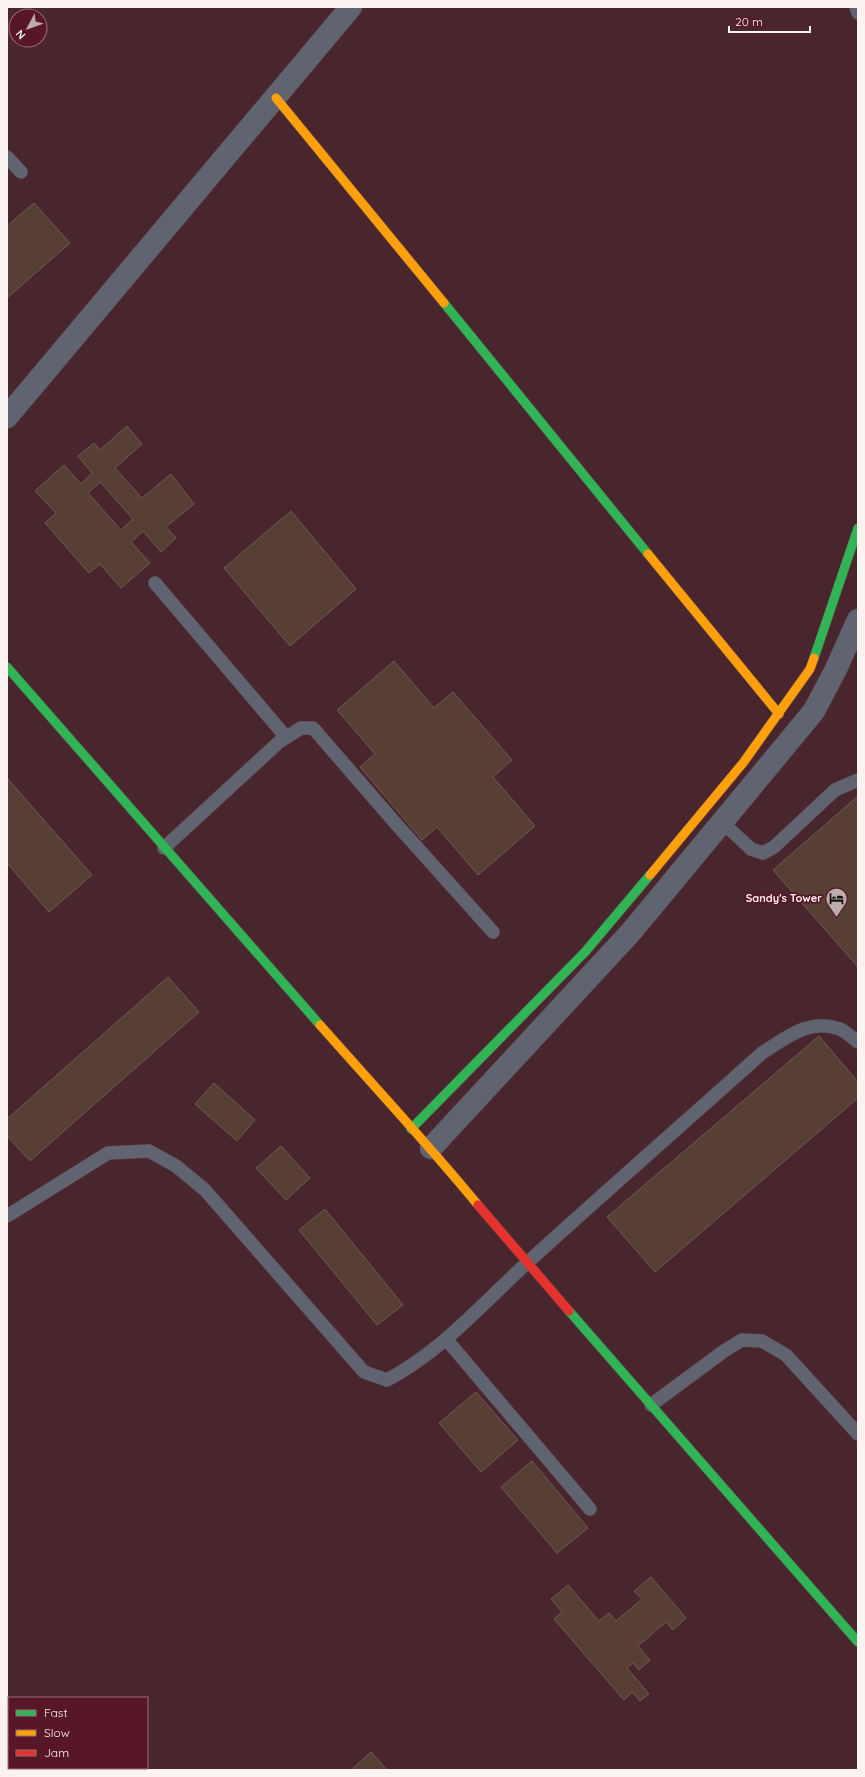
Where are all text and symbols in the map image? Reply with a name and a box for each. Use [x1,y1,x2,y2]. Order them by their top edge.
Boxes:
north arrow [8,8,48,48]
scale bar [729,8,810,34]
text: 20 m [735,14,763,29]
text: N [13,27,28,42]
hotel icon: Sandy's Tower [824,885,850,918]
place label: Sandy's Tower [746,891,822,905]
legend [8,1697,148,1769]
text: Fast [44,1705,68,1720]
text: Slow [44,1725,70,1740]
text: Jam [44,1745,69,1760]

